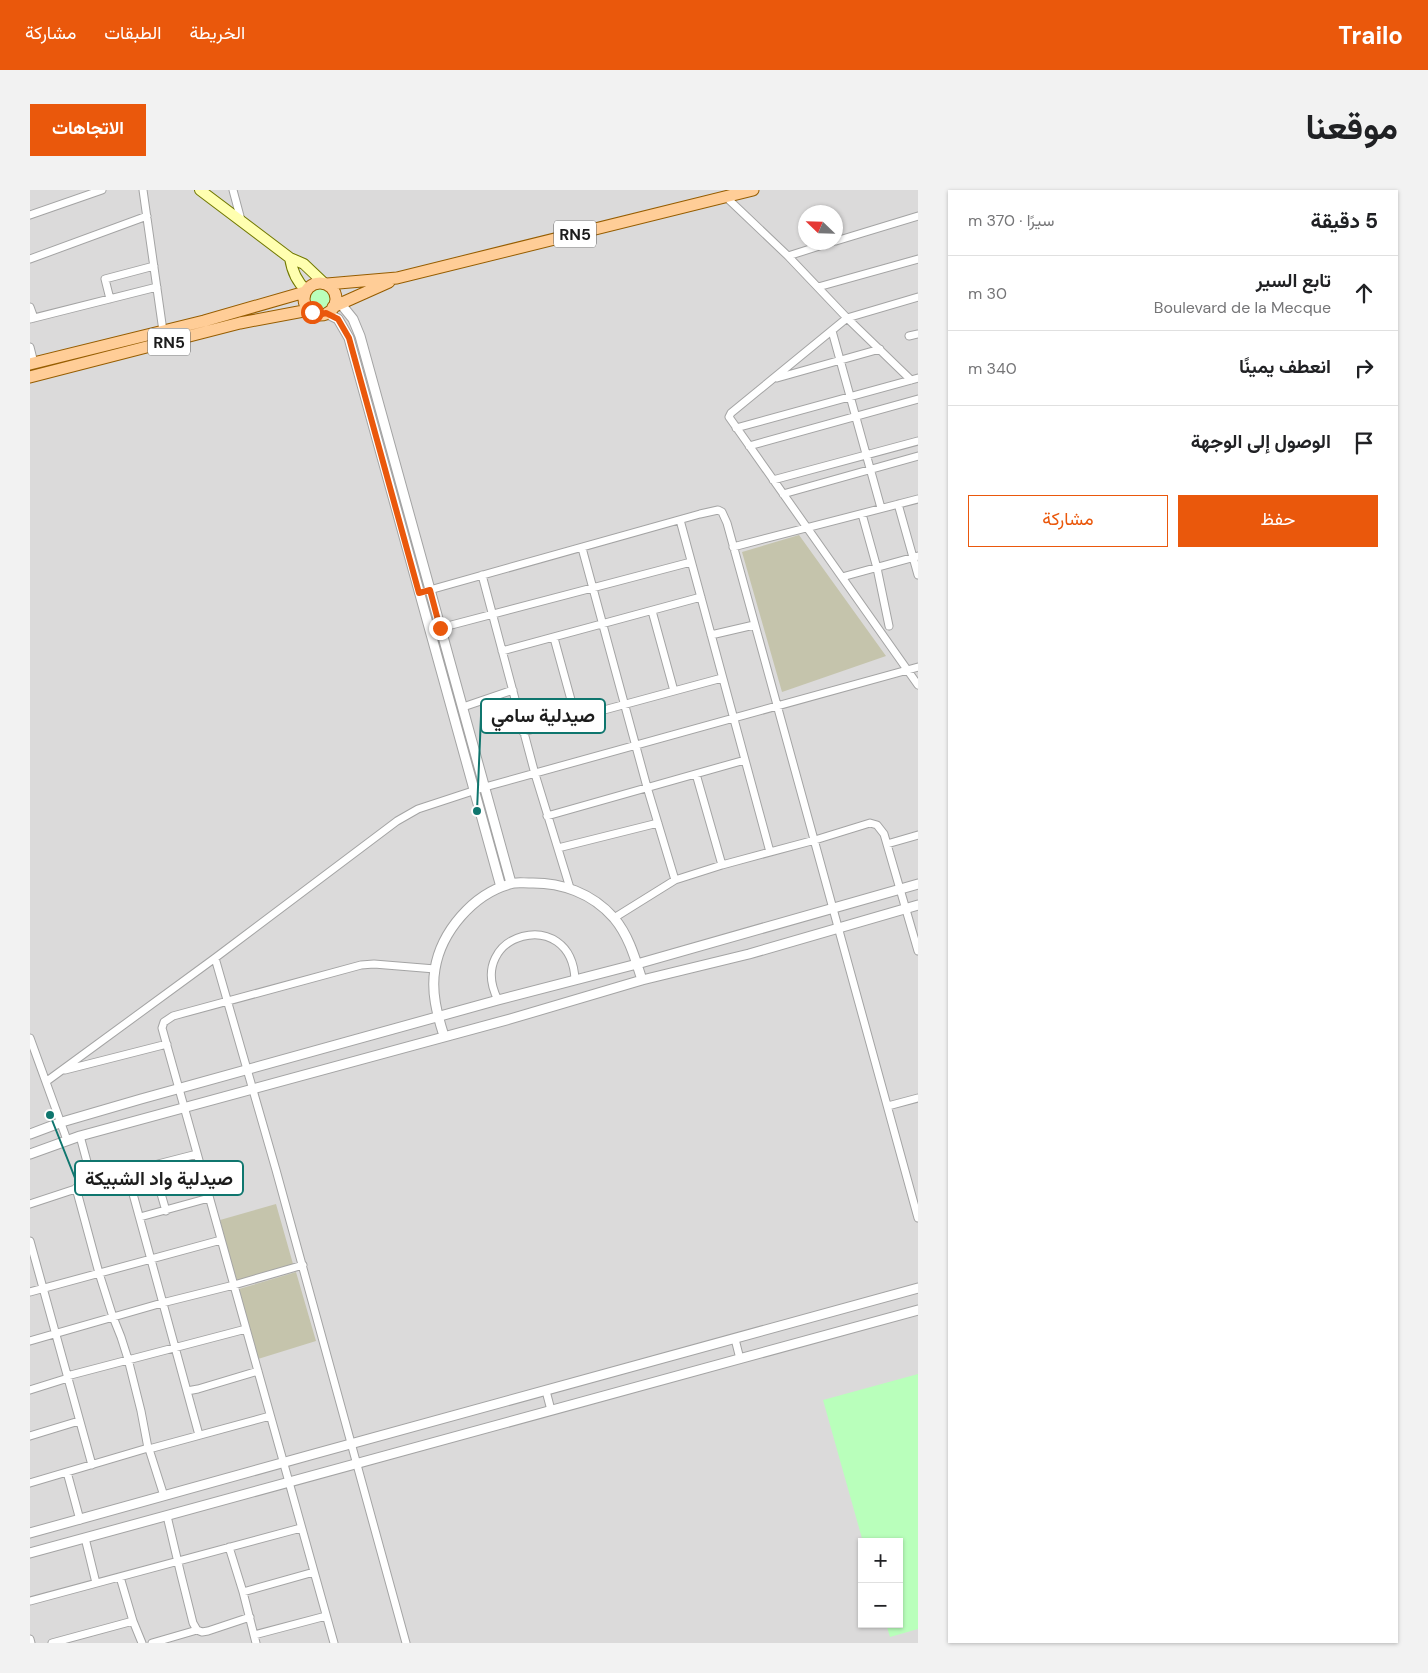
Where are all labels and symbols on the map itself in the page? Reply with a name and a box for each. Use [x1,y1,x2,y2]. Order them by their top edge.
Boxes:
north arrow [798,205,843,250]
road number: RN5 [554,221,596,248]
route start [301,301,324,324]
road number: RN5 [148,328,190,356]
route end [429,617,452,640]
callout: صيدلية سامي [481,699,605,733]
text: صيدلية سامي [491,703,595,732]
callout: صيدلية واد الشبيكة [75,1161,243,1195]
text: صيدلية واد الشبيكة [85,1166,233,1191]

